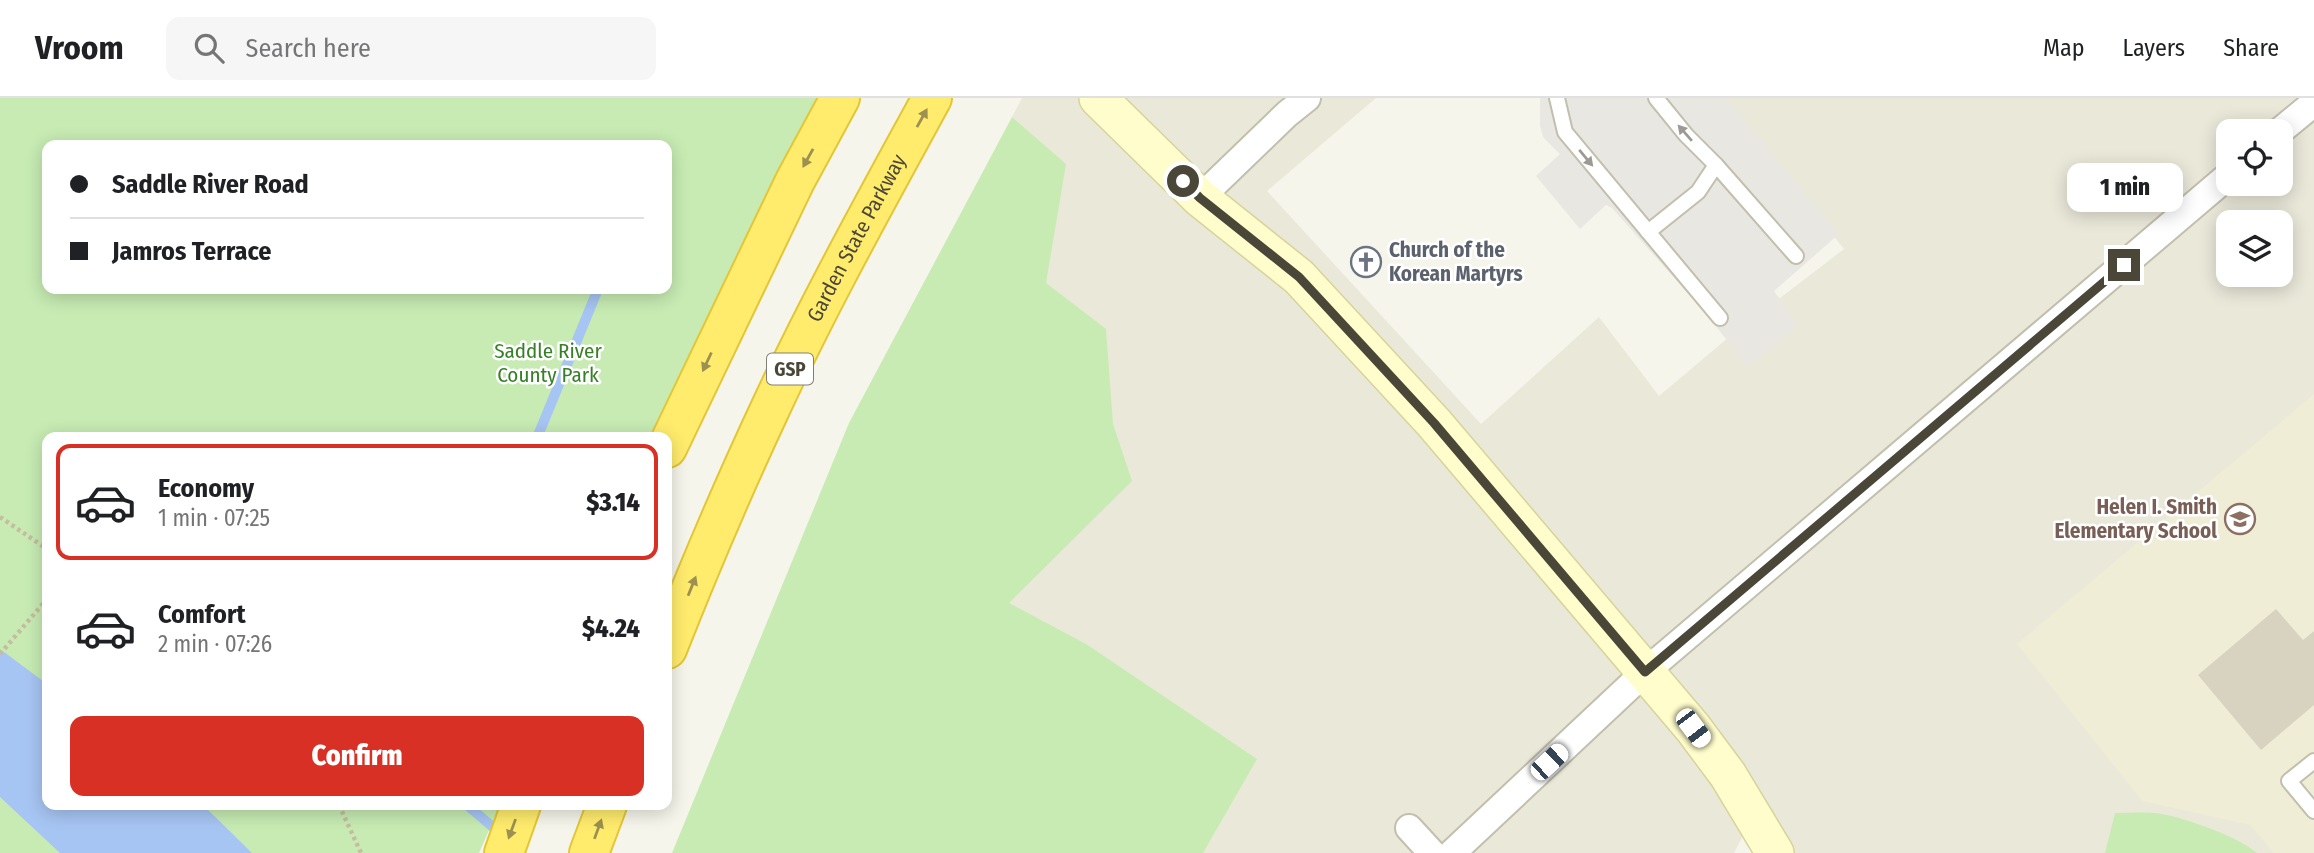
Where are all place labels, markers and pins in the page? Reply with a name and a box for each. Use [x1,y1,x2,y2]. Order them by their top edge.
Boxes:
place label: Church of the Korean Martyrs [1389,237,1523,287]
church icon: Church of the Korean Martyrs [1349,245,1383,279]
place label: Helen I. Smith Elementary School [2054,494,2217,544]
school or university icon: Helen I. Smith Elementary School [2223,502,2257,536]

